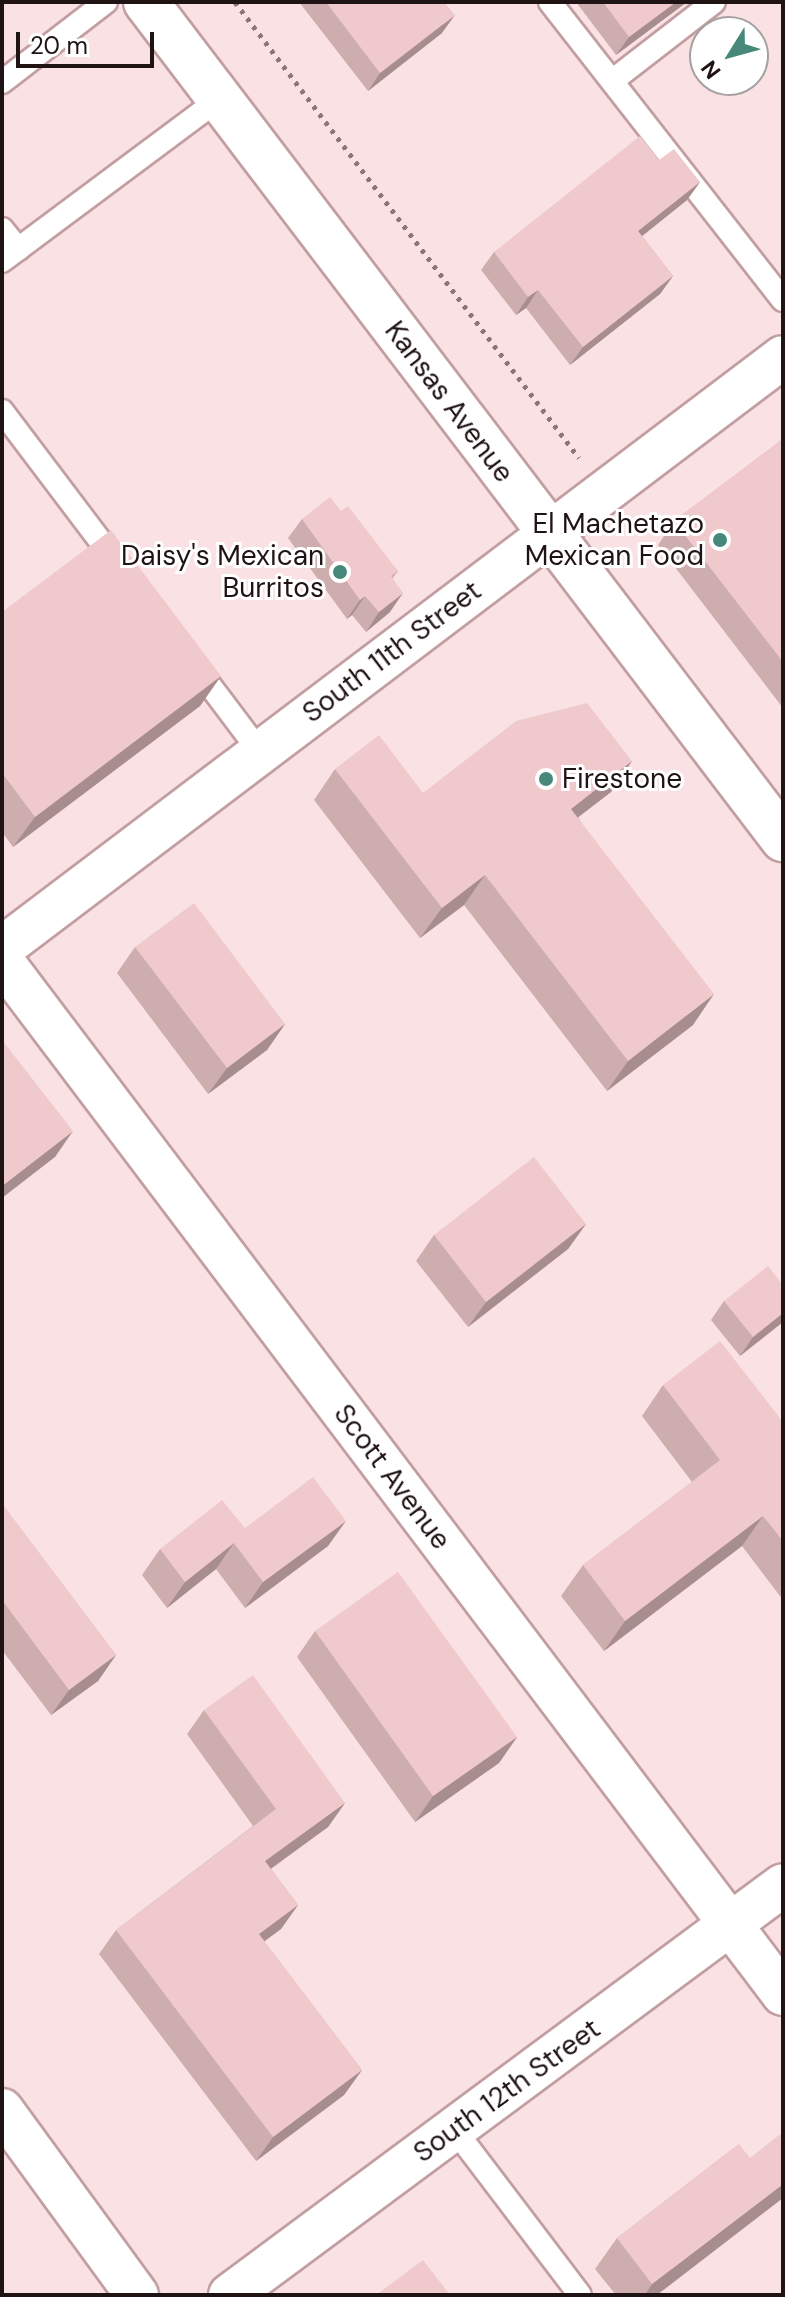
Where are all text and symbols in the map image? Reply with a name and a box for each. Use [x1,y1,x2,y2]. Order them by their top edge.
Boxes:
scale bar [20,16,158,66]
north arrow [689,16,769,96]
text: 20 m [30,30,88,61]
text: N [695,54,727,85]
street label: Kansas Avenue [378,315,520,489]
place label: El Machetazo Mexican Food [525,507,704,573]
marker: El Machetazo Mexican Food [711,531,729,549]
place label: Daisy's Mexican Burritos [121,539,324,605]
marker: Daisy's Mexican Burritos [331,563,349,581]
street label: South 11th Street [296,574,488,730]
place label: Firestone [562,762,682,796]
marker: Firestone [537,770,555,788]
street label: Scott Avenue [327,1398,457,1556]
street label: South 12th Street [407,2012,607,2170]

